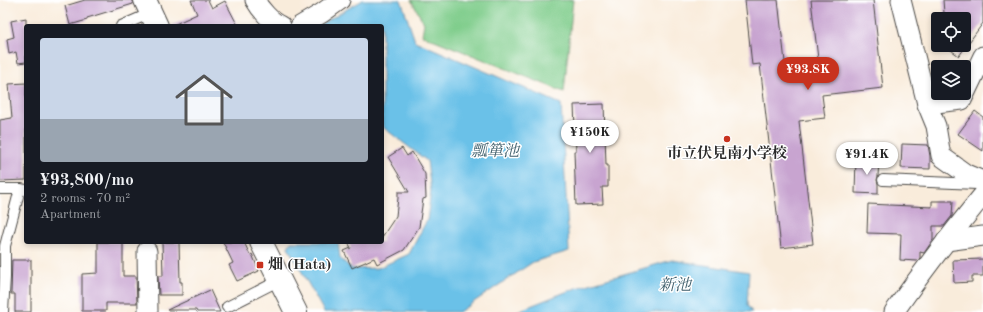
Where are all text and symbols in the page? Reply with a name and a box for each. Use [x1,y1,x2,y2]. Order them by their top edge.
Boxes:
map controls [931,12,971,100]
button: locate [931,12,971,52]
pin: ¥93.8K [775,57,841,91]
button: layers [931,60,971,100]
text: ¥93.8K [786,63,830,76]
icon: home [168,64,240,136]
pin: ¥150K [562,120,618,154]
text: ¥150K [570,126,610,139]
marker: 市立伏見南小学校 [722,134,732,144]
water label: 瓢箪池 [471,142,521,160]
pin: ¥91.4K [834,142,900,176]
place label: 市立伏見南小学校 [667,145,787,162]
text: ¥91.4K [845,148,889,161]
text: ¥93,800/mo [40,172,134,189]
text: 2 rooms · 70 m² [40,192,130,205]
text: Apartment [40,208,101,221]
place label: 畑 (Hata) [268,256,331,273]
marker: 畑 (Hata) [255,260,265,270]
water label: 新池 [659,276,693,294]

